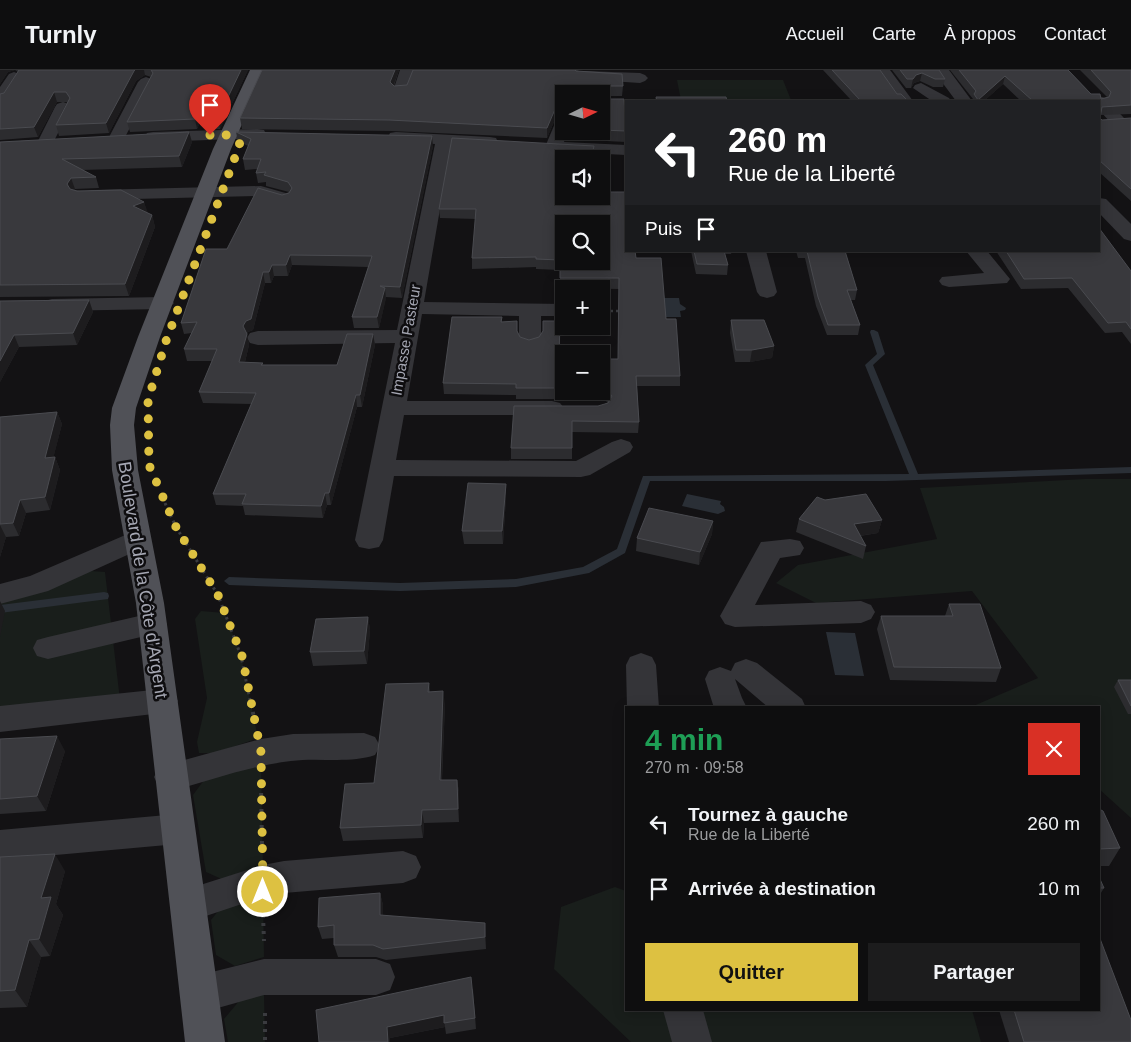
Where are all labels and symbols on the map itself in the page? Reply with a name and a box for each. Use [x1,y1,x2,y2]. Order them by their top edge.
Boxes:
pin [189,84,231,135]
north arrow [555,85,610,140]
street label: Impasse Pasteur [387,283,424,397]
street label: Boulevard de la Côte d'Argent [114,460,172,700]
position arrow [236,865,288,917]

